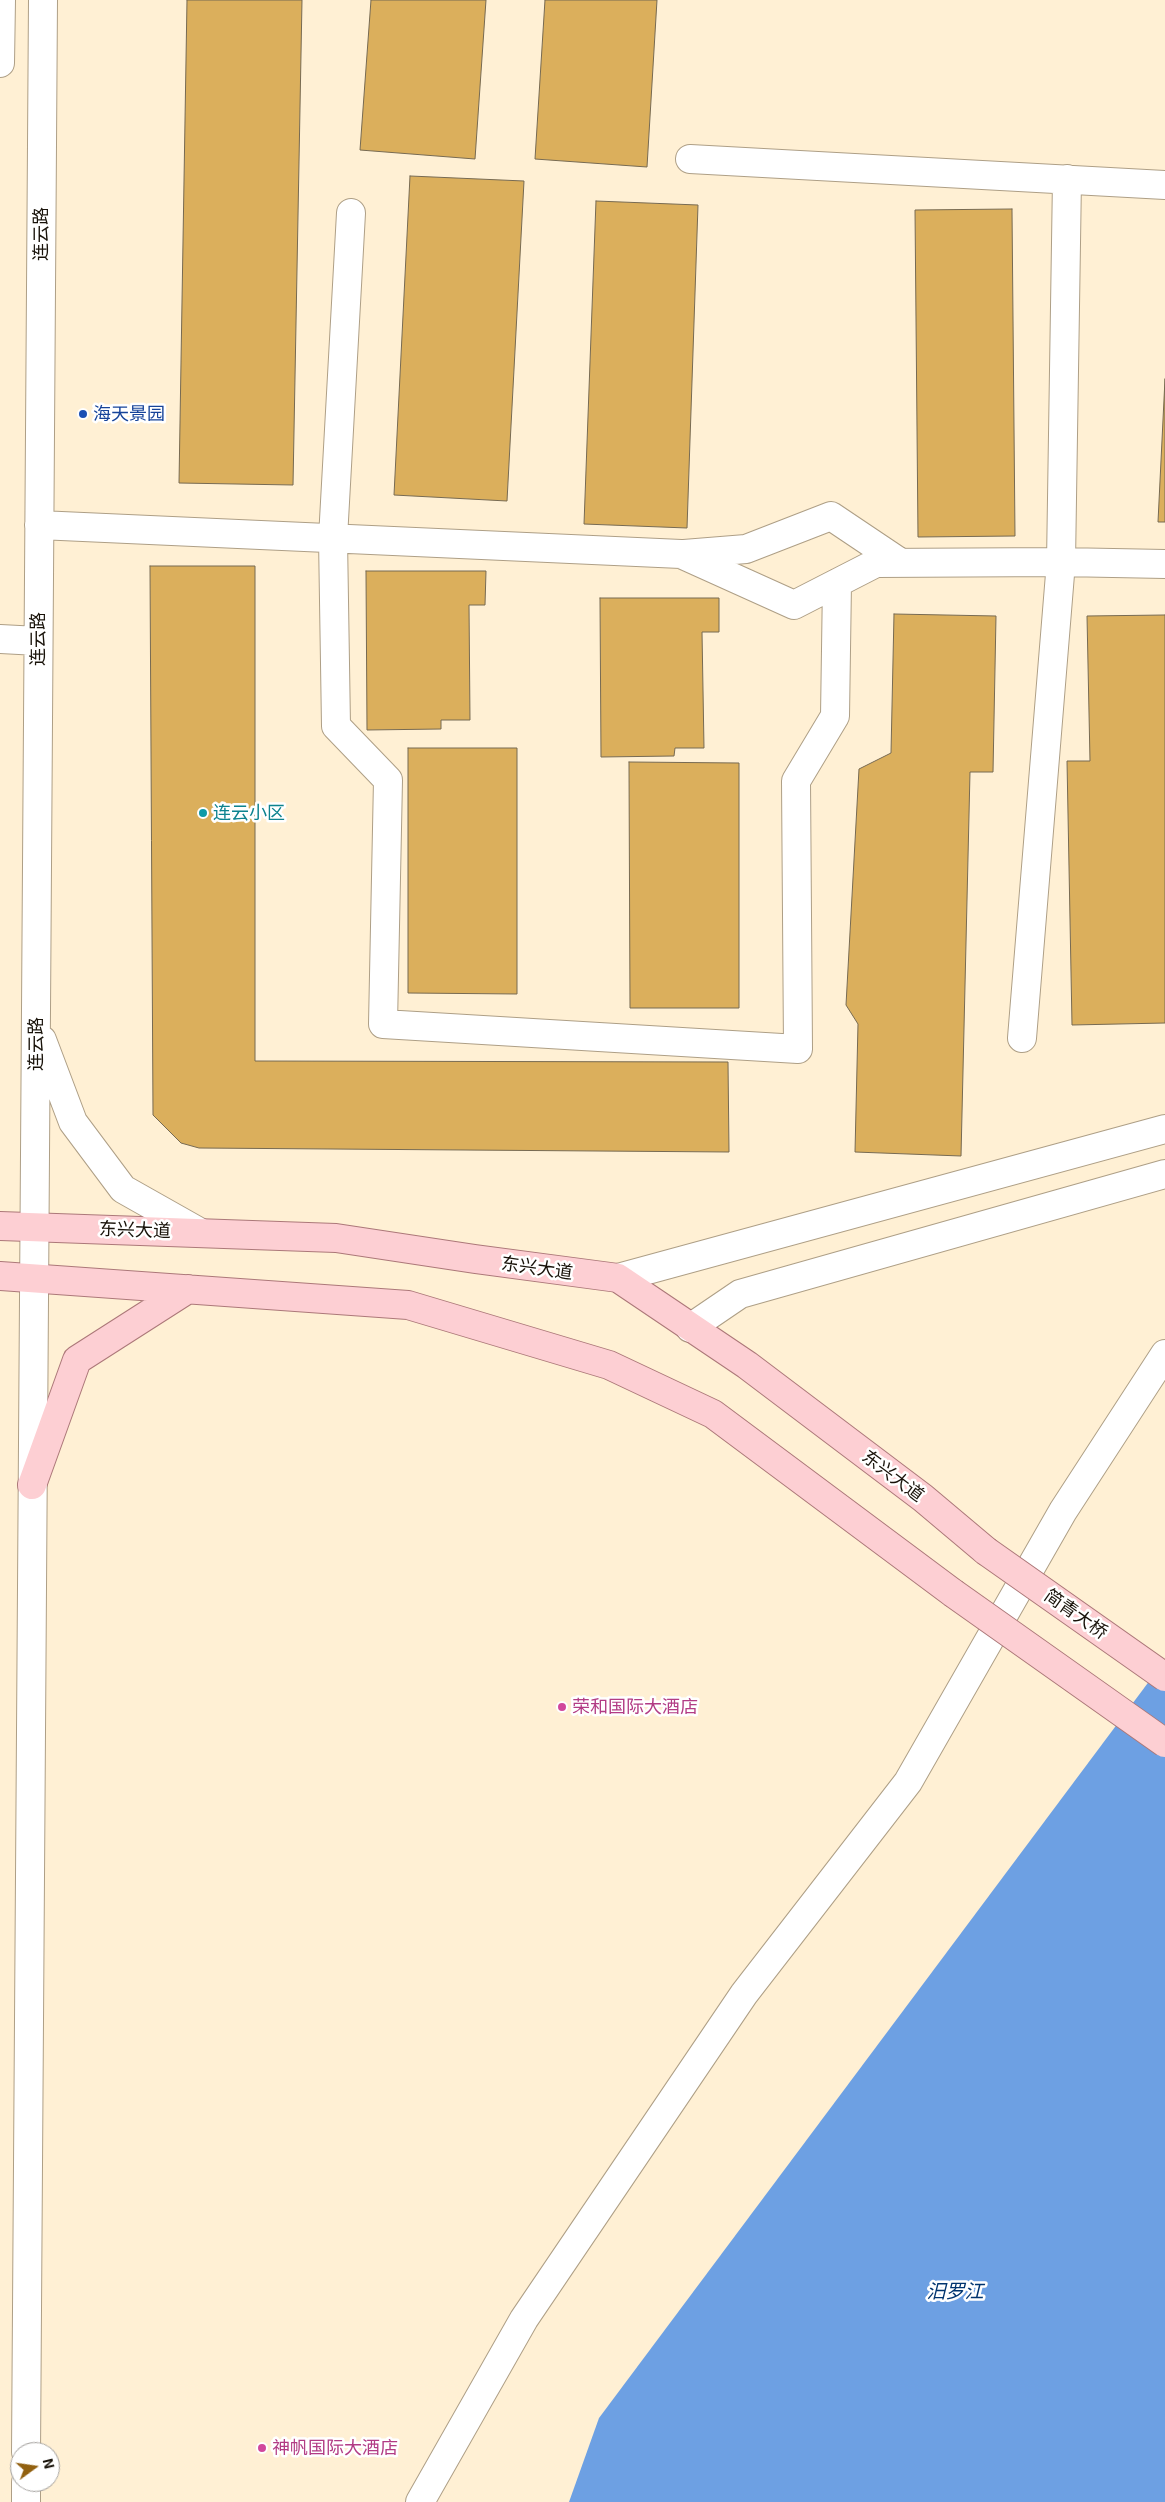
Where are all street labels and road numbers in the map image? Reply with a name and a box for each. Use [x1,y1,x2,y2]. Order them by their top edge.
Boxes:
street label: 连云路 [30,207,52,261]
street label: 连云路 [27,612,49,666]
street label: 连云路 [25,1017,47,1071]
street label: 东兴大道 [99,1218,171,1242]
street label: 东兴大道 [500,1252,574,1284]
street label: 东兴大道 [858,1446,928,1506]
street label: 简青大桥 [1040,1585,1112,1643]

